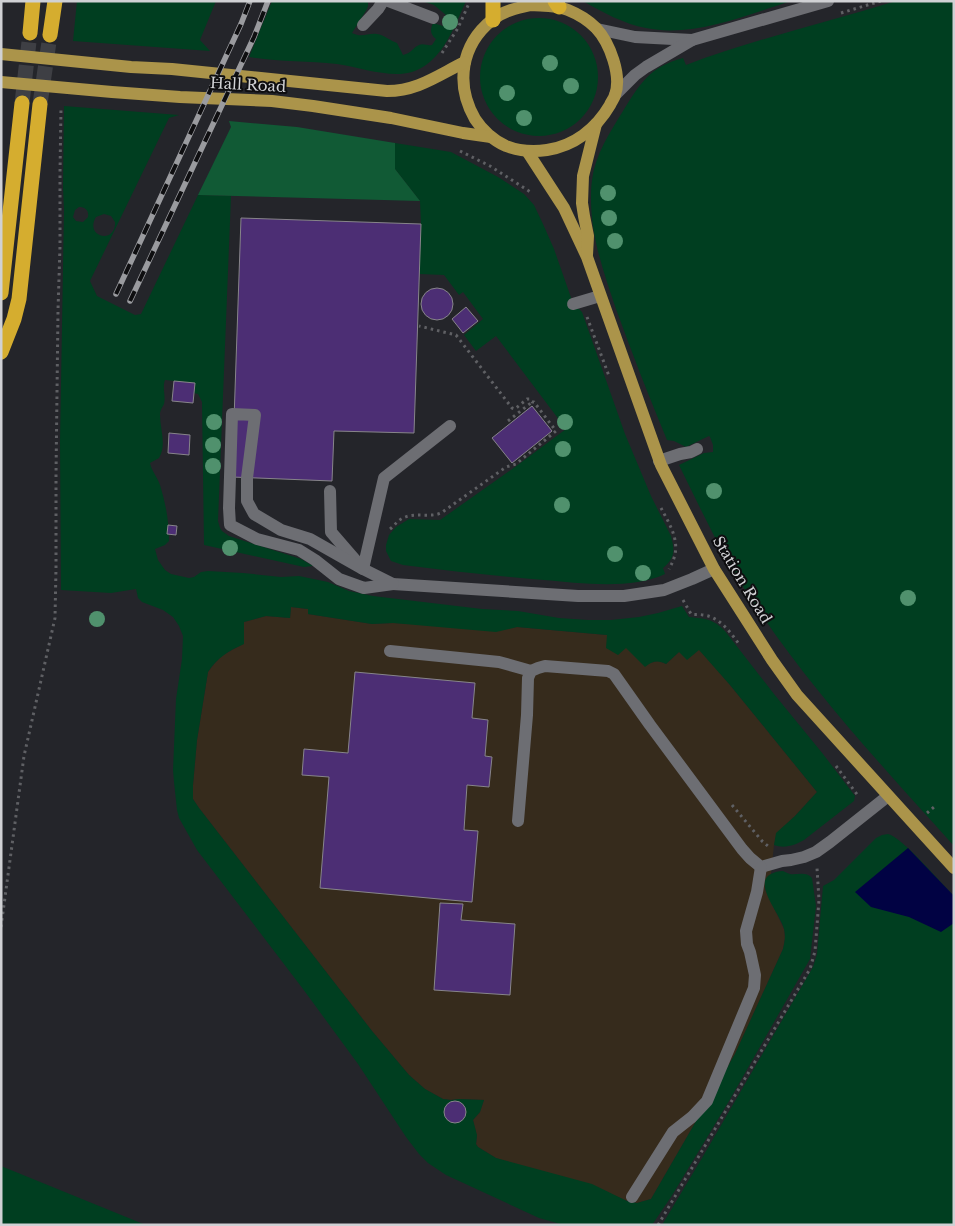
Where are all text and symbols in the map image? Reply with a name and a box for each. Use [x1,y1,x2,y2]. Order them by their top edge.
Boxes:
street label: Hall Road [210,73,287,96]
street label: Station Road [709,533,776,627]

